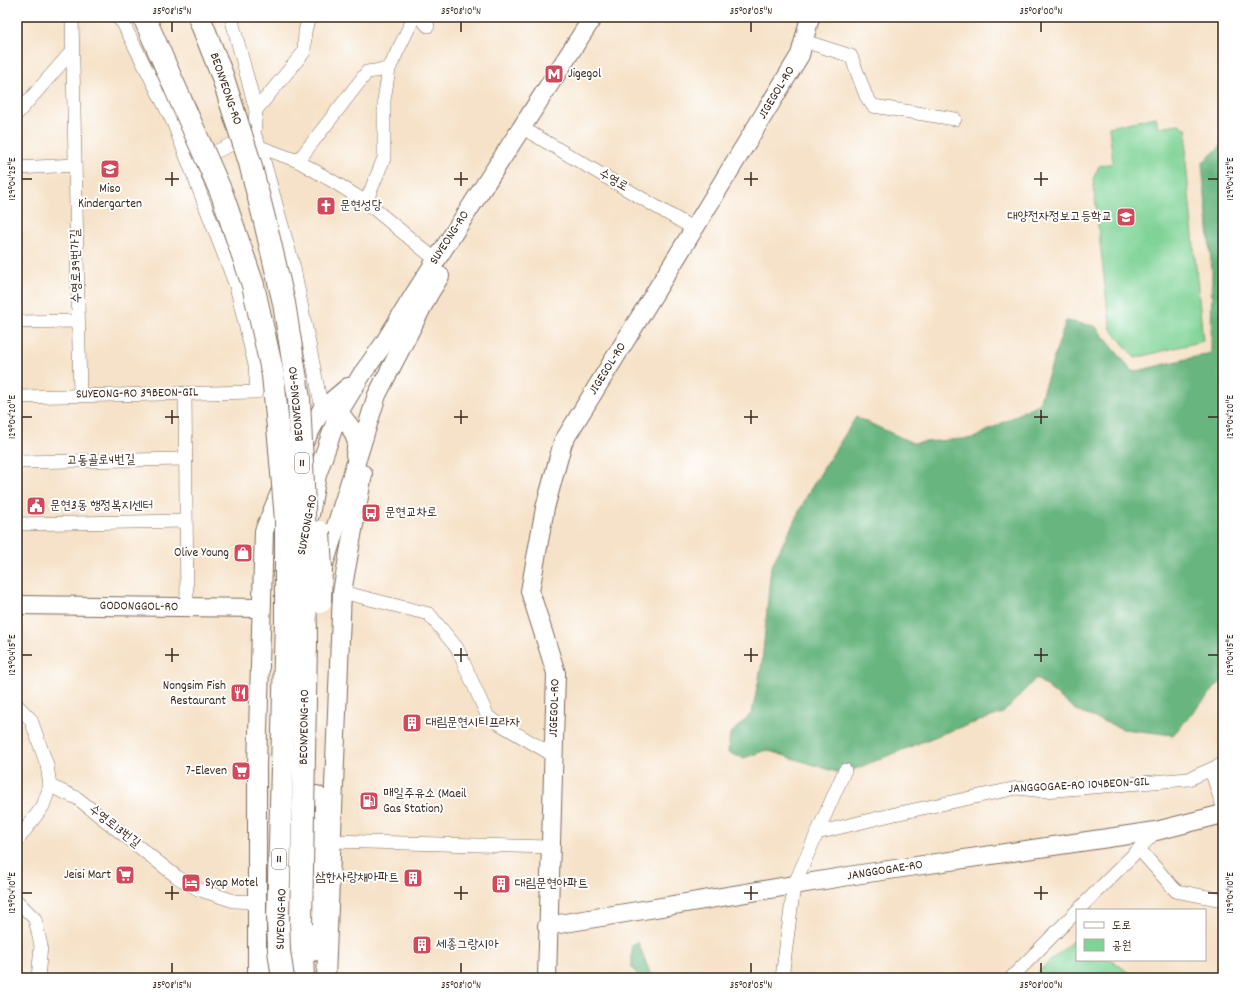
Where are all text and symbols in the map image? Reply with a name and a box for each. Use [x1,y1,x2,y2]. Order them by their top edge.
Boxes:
text: 35°08'15"N [152,5,192,19]
text: 35°08'10"N [441,5,481,19]
text: 35°08'05"N [730,5,772,19]
text: 35°08'00"N [1019,5,1063,19]
street label: BEONYEONG-RO [204,50,246,128]
metro station icon: Jigegol [543,63,565,85]
street label: JIGEGOL-RO [754,63,800,123]
place label: Jigegol [568,65,601,84]
text: 129°04'25"E [6,157,20,201]
text: 129°04'25"E [1224,157,1238,201]
school or university icon: Miso Kindergarten [99,158,121,180]
street label: 수영로 [595,165,631,197]
place label: Miso Kindergarten [78,180,142,214]
church icon: 문현성당 [315,195,337,217]
place label: 문현성당 [340,197,382,216]
school or university icon: 대양전자정보고등학교 [1115,206,1137,228]
street label: SUYEONG-RO [425,207,475,269]
place label: 대양전자정보고등학교 [1007,208,1112,227]
street label: 수영로39번가길 [67,229,87,303]
street label: JIGEGOL-RO [584,339,632,399]
street label: BEONYEONG-RO [284,366,310,442]
street label: SUYEONG-RO 39BEON-GIL [76,383,199,405]
text: 129°04'20"E [6,395,20,439]
text: 129°04'20"E [1224,395,1238,439]
street label: 고동골로4번길 [67,451,135,471]
road number: 11 [295,453,309,473]
street label: SUYEONG-RO [293,493,323,557]
public building icon: 문현3동 행정복지센터 [25,495,47,517]
place label: 문현3동 행정복지센터 [50,497,153,516]
bus stop icon: 문현교차로 [360,502,382,524]
place label: 문현교차로 [385,504,437,523]
shop icon: Olive Young [232,542,254,564]
place label: Olive Young [174,544,229,563]
street label: GODONGGOL-RO [99,597,179,617]
text: 129°04'15"E [6,634,20,675]
text: 129°04'15"E [1224,634,1238,675]
place label: Nongsim Fish Restaurant [163,677,226,711]
street label: JIGEGOL-RO [544,678,566,738]
restaurant icon: Nongsim Fish Restaurant [229,682,251,704]
street label: BEONYEONG-RO [295,689,315,765]
building icon: 대림문현시티프라자 [401,712,423,734]
place label: 대림문현시티프라자 [426,714,520,733]
supermarket icon: 7-Eleven [230,760,252,782]
place label: 7-Eleven [186,762,227,781]
street label: JANGGOGAE-RO 104BEON-GIL [1008,773,1151,799]
place label: 매일주유소 (Maeil Gas Station) [383,785,466,819]
fuel station icon: 매일주유소 (Maeil Gas Station) [358,790,380,812]
street label: 수영로13번길 [84,801,144,853]
road number: 11 [272,849,286,869]
street label: JANGGOGAE-RO [846,856,924,886]
supermarket icon: Jeisi Mart [114,864,136,886]
place label: Jeisi Mart [64,866,111,885]
building icon: 삼한사랑채아파트 [402,867,424,889]
place label: 삼한사랑채아파트 [315,869,399,888]
text: 129°04'10"E [6,872,20,914]
hotel icon: Syap Motel [180,872,202,894]
text: 129°04'10"E [1224,872,1238,914]
building icon: 대림문현아파트 [490,873,512,895]
place label: Syap Motel [205,874,258,893]
place label: 대림문현아파트 [515,875,588,894]
street label: SUYEONG-RO [271,888,293,950]
legend [1076,909,1206,961]
text: 도로 [1112,918,1131,935]
building icon: 세종그랑시아 [411,934,433,956]
place label: 세종그랑시아 [436,936,499,955]
text: 공원 [1112,938,1131,955]
text: 35°08'15"N [152,979,192,993]
text: 35°08'10"N [441,979,481,993]
text: 35°08'05"N [730,979,772,993]
text: 35°08'00"N [1019,979,1063,993]

